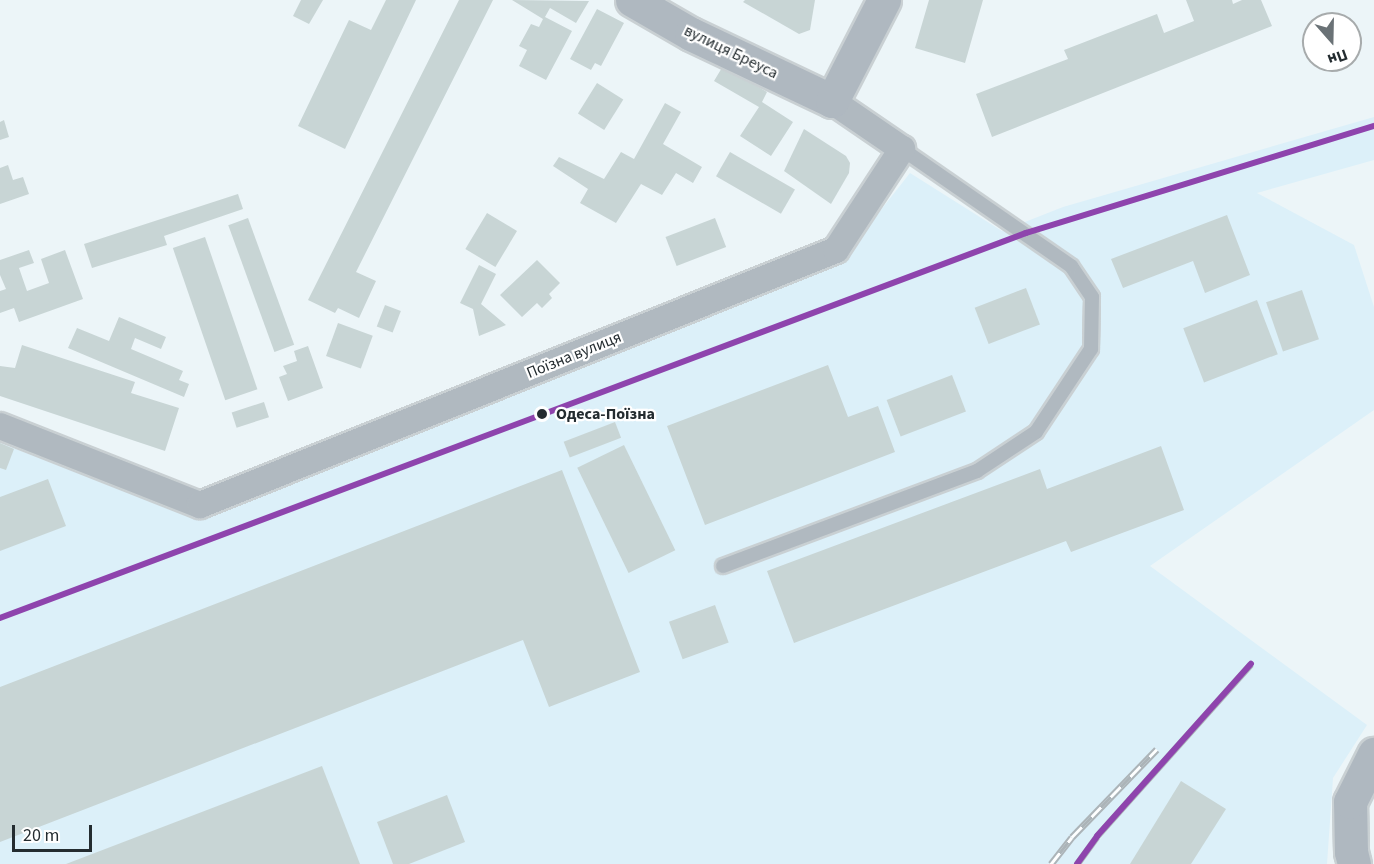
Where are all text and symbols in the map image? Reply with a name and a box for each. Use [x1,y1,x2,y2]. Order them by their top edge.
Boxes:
north arrow [1302,12,1362,72]
street label: вулиця Бреуса [681,21,781,83]
text: Пн [1324,43,1351,71]
street label: Поїзна вулиця [524,327,624,383]
place label: Одеса-Поїзна [556,404,655,424]
marker: Одеса-Поїзна [533,405,551,423]
scale bar [15,813,94,851]
text: 20 m [23,823,59,848]

